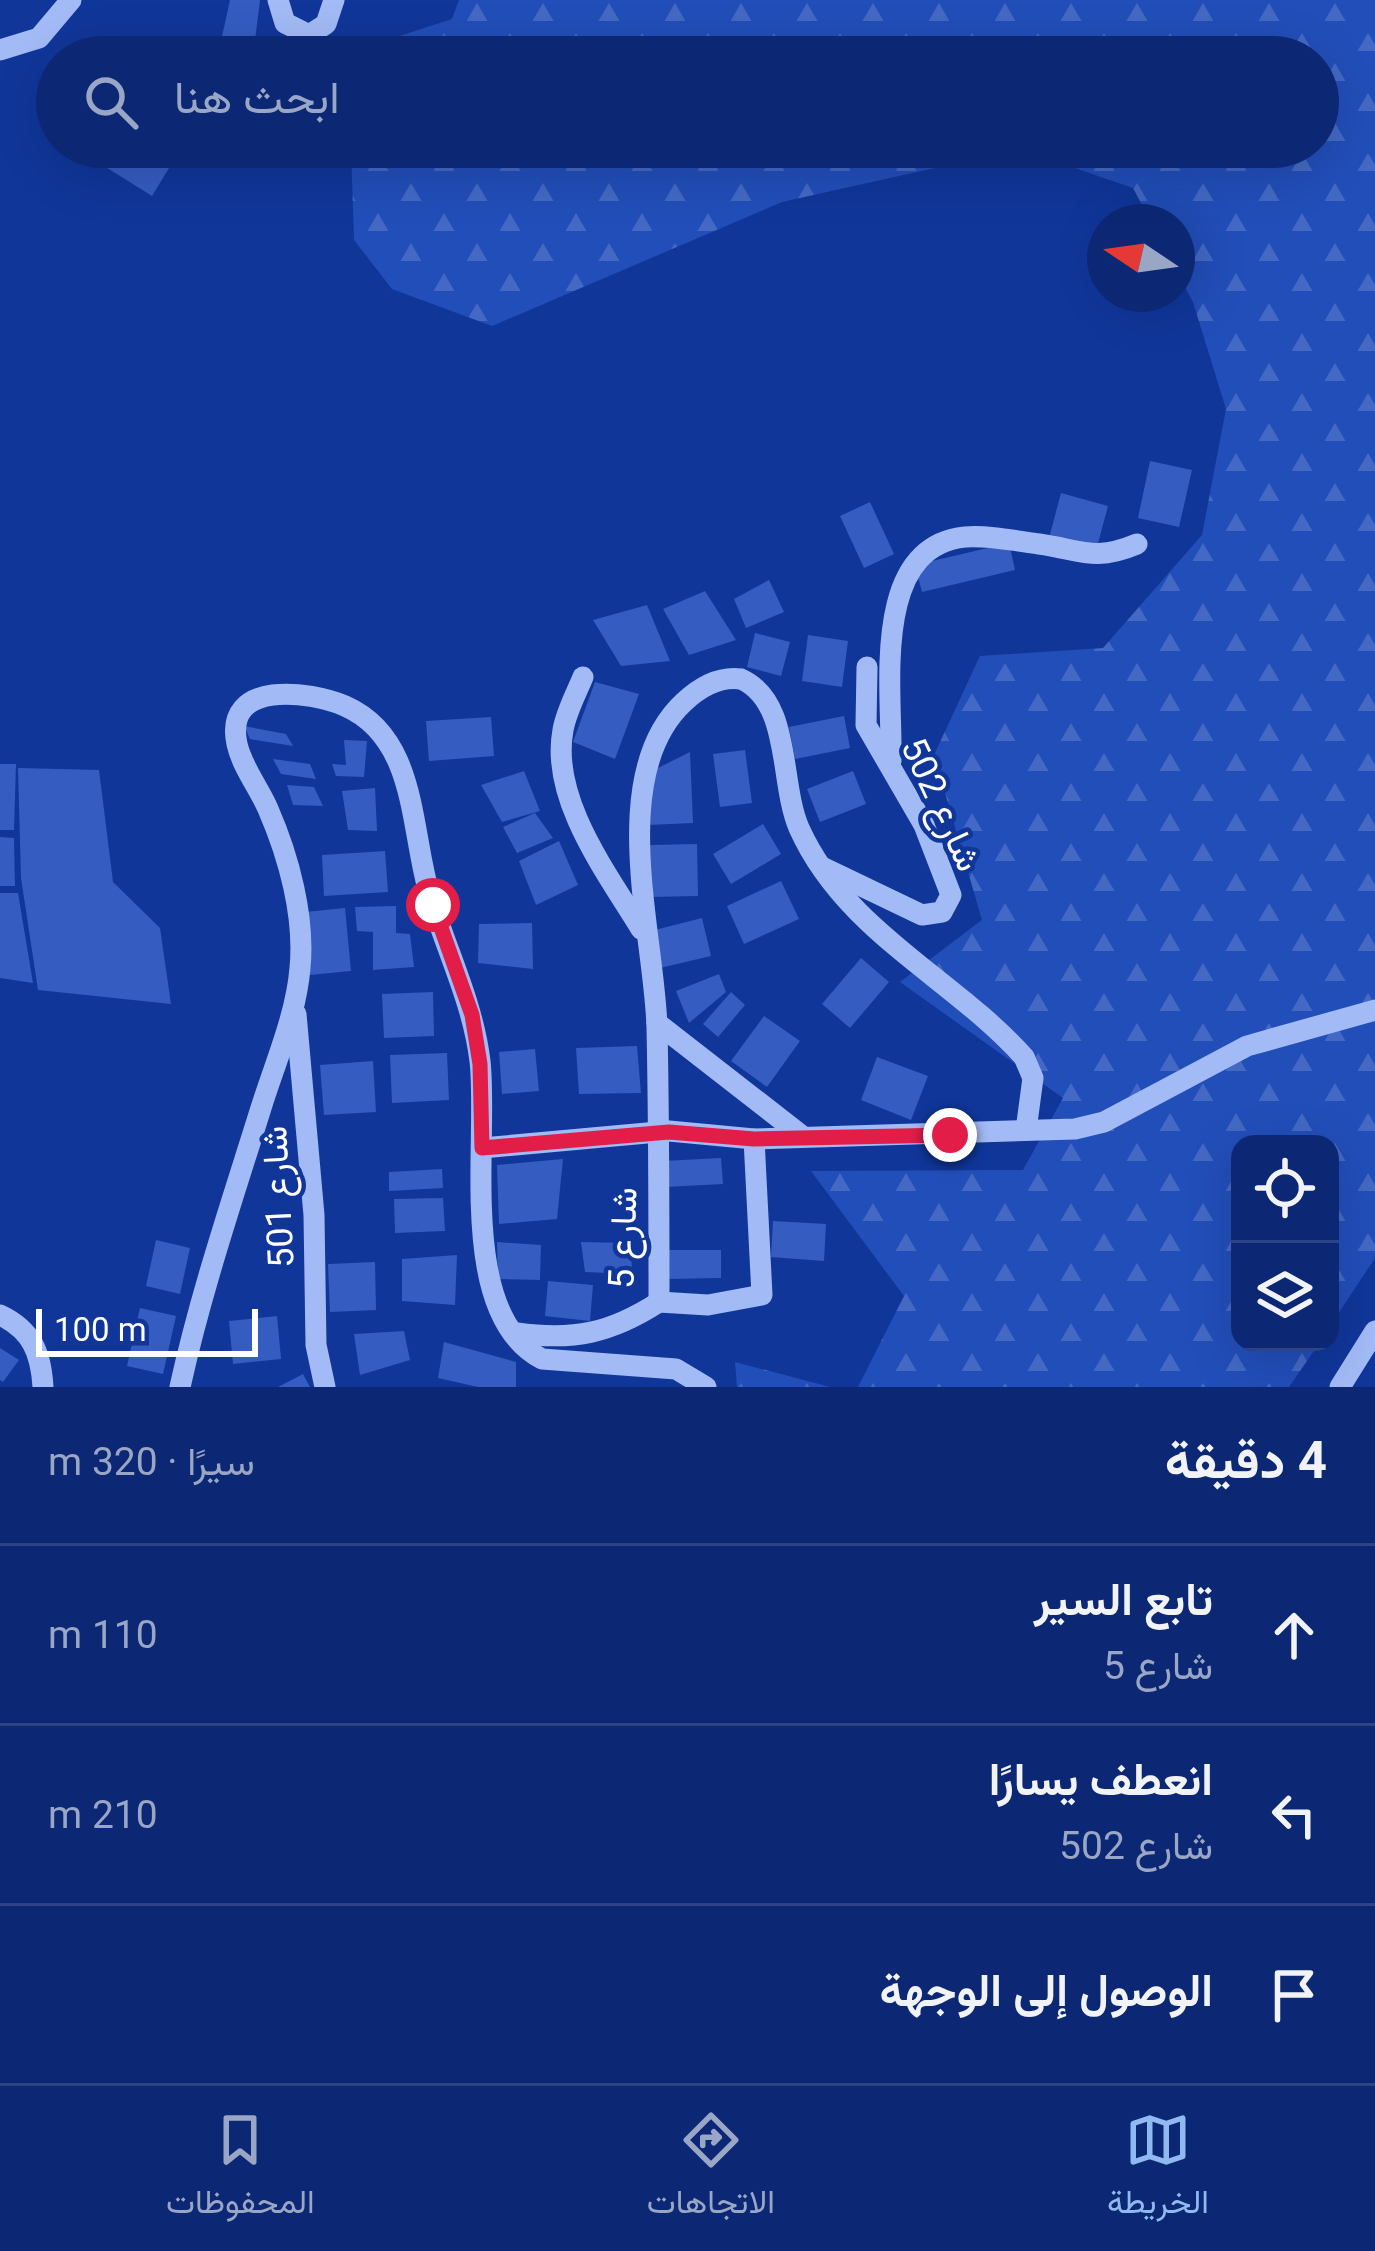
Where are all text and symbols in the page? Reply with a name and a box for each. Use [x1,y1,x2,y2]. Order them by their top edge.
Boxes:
search box [36,36,1339,168]
icon: search [78,69,144,135]
text: ابحث هنا [174,71,340,124]
north arrow [1087,204,1195,312]
street label: شارع 502 [889,731,990,879]
route start [406,878,460,932]
route end [923,1108,977,1162]
street label: شارع 501 [253,1125,306,1269]
map controls [1231,1135,1339,1351]
button: locate [1231,1135,1339,1243]
street label: شارع 5 [600,1187,649,1290]
button: layers [1231,1243,1339,1351]
scale bar [36,1303,258,1356]
text: 100 m [54,1310,147,1349]
text: 4 دقيقة [1165,1431,1327,1490]
text: سيرًا · 320 m [48,1439,255,1485]
text: تابع السير [1034,1573,1213,1626]
icon: ahead [1261,1602,1327,1668]
text: 110 m [48,1612,158,1658]
text: شارع 5 [1103,1643,1213,1689]
text: انعطف يسارًا [989,1753,1213,1806]
icon: left [1261,1782,1327,1848]
text: 210 m [48,1792,158,1838]
text: شارع 502 [1059,1823,1213,1869]
icon: arrive [1261,1962,1327,2028]
text: الوصول إلى الوجهة [880,1964,1213,2017]
tab: المحفوظات [166,2107,315,2231]
tab: الاتجاهات [647,2107,775,2231]
tab: الخريطة [1107,2107,1209,2231]

